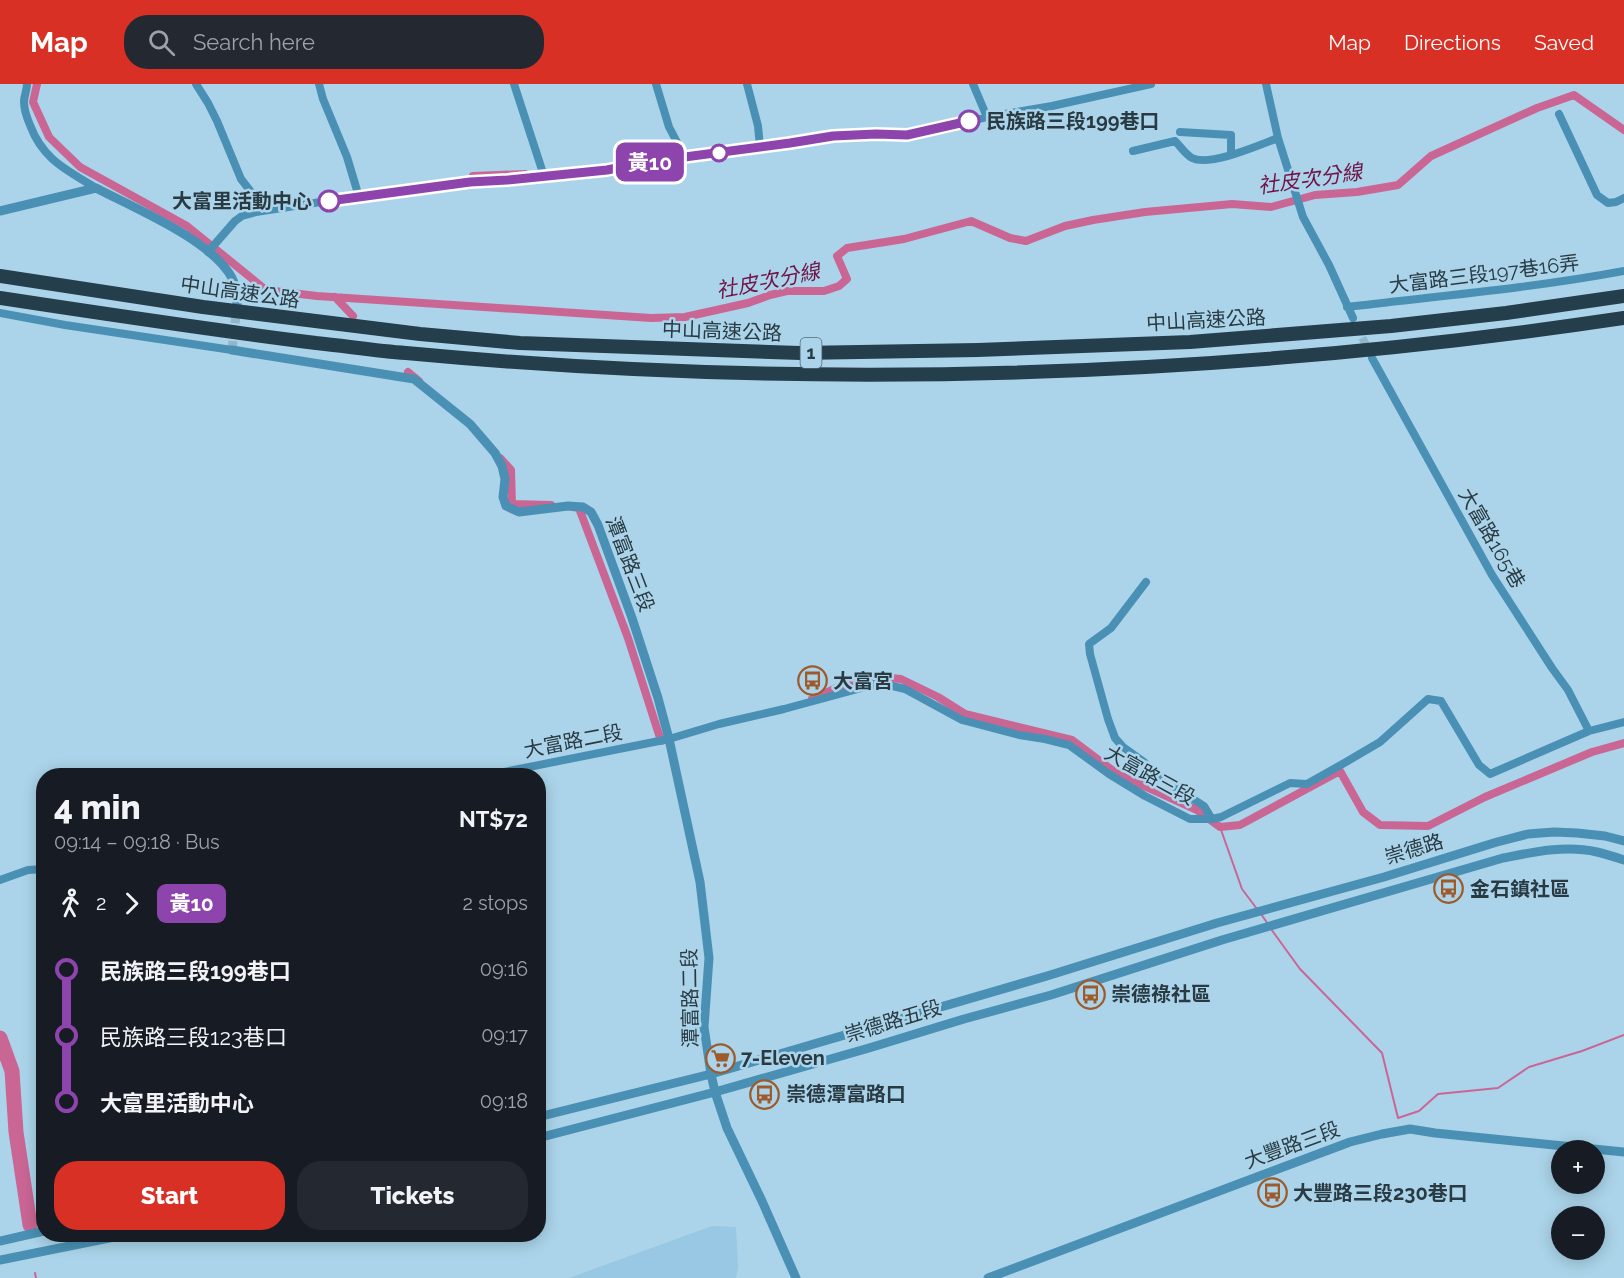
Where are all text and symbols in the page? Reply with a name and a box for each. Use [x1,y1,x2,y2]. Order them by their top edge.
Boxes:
search box [124,15,544,69]
text: Map [30,26,88,59]
icon: search [145,26,178,59]
text: Search here [193,29,315,55]
text: Map [1328,30,1371,55]
text: Directions [1404,30,1501,55]
text: Saved [1534,30,1594,55]
place label: 民族路三段199巷口 [986,109,1159,133]
marker: 民族路三段199巷口 [958,110,980,132]
line badge: 黃10 [616,142,684,182]
unlabelled marker [710,144,728,162]
text: 黃10 [628,150,672,175]
water label: 社皮次分線 [1256,159,1366,198]
place label: 大富里活動中心 [172,189,312,213]
marker: 大富里活動中心 [318,190,340,212]
street label: 大富路三段197巷16弄 [1388,250,1580,298]
water label: 社皮次分線 [714,258,824,303]
street label: 中山高速公路 [179,272,301,312]
street label: 中山高速公路 [1145,305,1267,335]
street label: 中山高速公路 [662,317,782,345]
road number: 1 [800,338,822,368]
street label: 大富路165巷 [1454,484,1530,592]
street label: 潭富路三段 [601,513,659,615]
bus stop icon: 大富宮 [796,665,828,697]
place label: 大富宮 [833,669,893,693]
street label: 大富路二段 [522,720,624,762]
street label: 大富路三段 [1100,740,1200,810]
text: 4 min [54,788,141,827]
text: NT$72 [459,806,528,832]
street label: 崇德路 [1382,829,1446,869]
text: 09:14 – 09:18 · Bus [54,830,220,854]
bus stop icon: 金石鎮社區 [1433,873,1465,905]
place label: 金石鎮社區 [1470,877,1570,901]
icon: walk [54,887,87,920]
icon: forward [115,887,148,920]
text: 2 [96,891,106,915]
text: 黃10 [169,891,214,916]
text: 2 stops [462,891,528,915]
street label: 潭富路二段 [677,948,703,1048]
text: 09:16 [480,957,528,981]
text: 民族路三段199巷口 [100,958,291,984]
bus stop icon: 崇德祿社區 [1074,978,1106,1010]
place label: 崇德祿社區 [1111,982,1211,1006]
street label: 崇德路五段 [842,995,944,1047]
text: 09:17 [481,1023,528,1047]
text: 民族路三段123巷口 [100,1024,287,1050]
supermarket icon: 7-Eleven [704,1042,736,1074]
place label: 7-Eleven [741,1046,825,1070]
bus stop icon: 崇德潭富路口 [749,1078,781,1110]
place label: 崇德潭富路口 [786,1082,906,1106]
text: 09:18 [480,1089,528,1113]
text: 大富里活動中心 [100,1090,254,1116]
street label: 大豐路三段 [1241,1117,1343,1173]
map controls [1551,1140,1605,1260]
button: + [1551,1140,1605,1194]
button: Start [54,1161,285,1230]
button: Tickets [297,1161,528,1230]
bus stop icon: 大豐路三段230巷口 [1256,1177,1288,1209]
place label: 大豐路三段230巷口 [1293,1181,1468,1205]
button: − [1551,1206,1605,1260]

